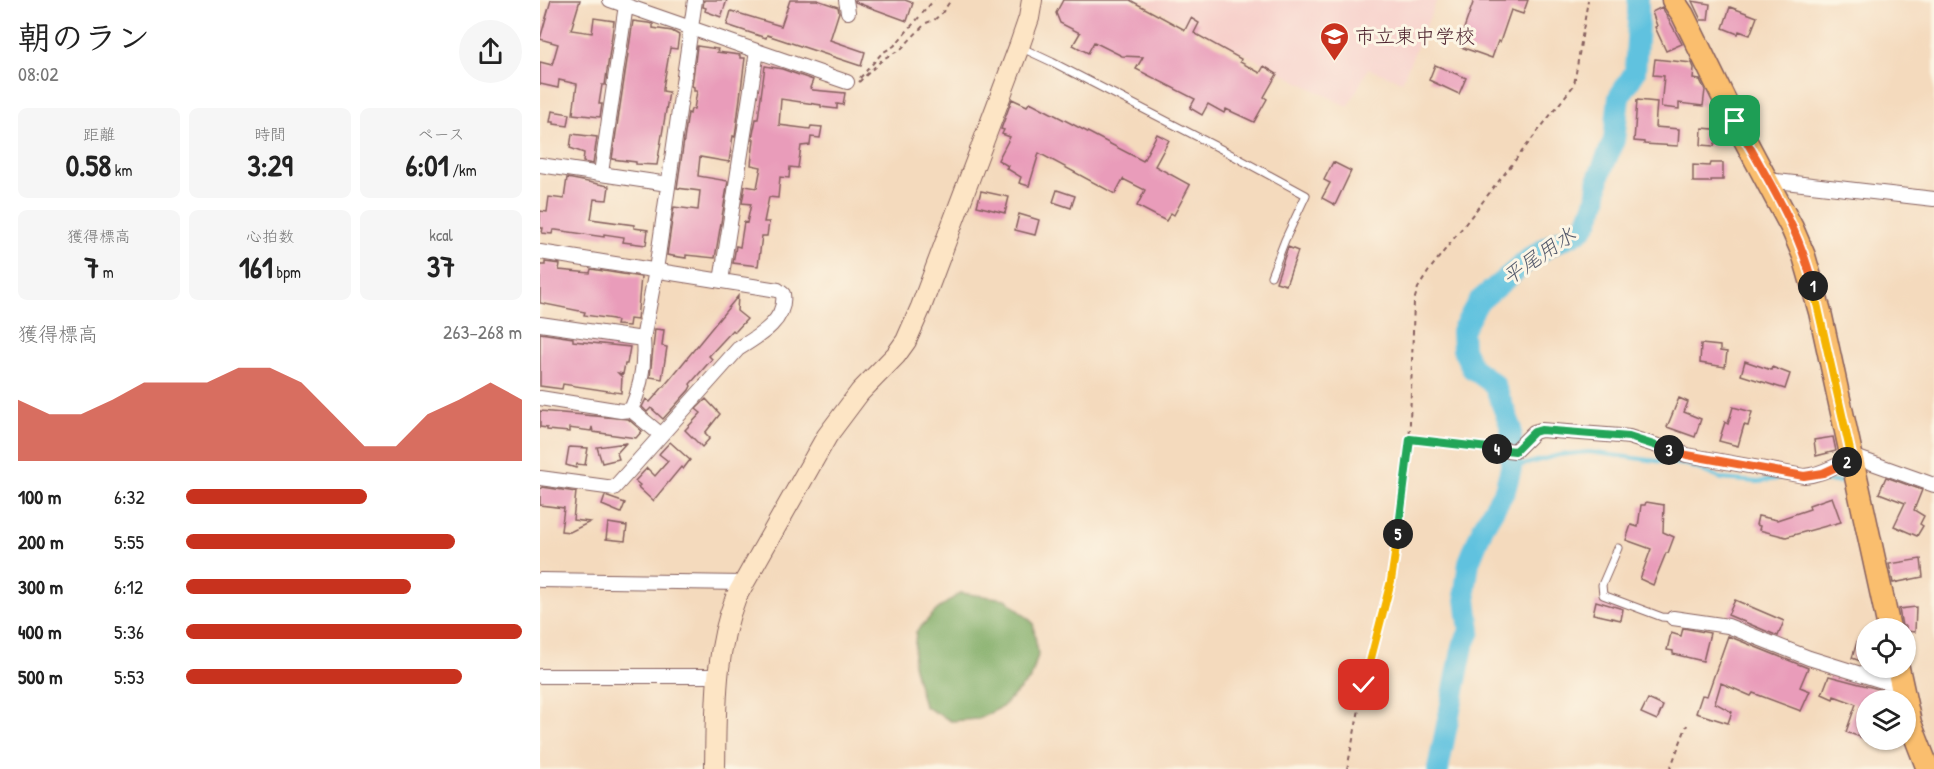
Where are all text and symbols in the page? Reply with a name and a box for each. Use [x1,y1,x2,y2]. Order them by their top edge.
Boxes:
text: 朝のラン [18,15,150,59]
button: share [459,20,522,83]
school or university icon: 市立東中学校 [1318,20,1350,62]
place label: 市立東中学校 [1355,22,1475,49]
text: 08:02 [18,60,59,87]
pin [1709,95,1760,146]
icon: arrive [1718,104,1751,137]
text: 距離 [83,123,115,145]
text: 時間 [254,123,286,145]
text: ペース [417,123,465,145]
text: 0.58 [66,145,111,185]
text: 3:29 [247,145,293,185]
text: 6:01 [405,145,449,185]
text: km [111,159,132,181]
text: /km [449,159,477,181]
water label: 平尾用水 [1496,220,1581,292]
text: kcal [429,224,453,246]
text: 獲得標高 [67,225,131,247]
text: 心拍数 [246,225,294,247]
text: 37 [427,246,455,286]
text: 7 [84,247,99,287]
text: 161 [239,247,273,287]
text: m [99,261,114,283]
text: bpm [273,261,301,283]
pin: 1 [1798,271,1828,301]
text: 1 [1810,275,1816,297]
text: 263–268 m [443,318,522,345]
text: 獲得標高 [18,320,98,347]
pin: 4 [1482,434,1512,464]
pin: 3 [1654,435,1684,465]
text: 4 [1494,438,1500,460]
text: 3 [1665,439,1673,461]
pin: 2 [1832,447,1862,477]
text: 2 [1843,451,1851,473]
text: 100 m [18,483,61,510]
text: 6:32 [114,483,145,510]
pin: 5 [1383,519,1413,549]
text: 5 [1395,523,1401,545]
text: 200 m [18,528,63,555]
text: 5:55 [114,528,144,555]
text: 300 m [18,573,63,600]
text: 6:12 [114,573,143,600]
text: 400 m [18,618,62,645]
text: 5:36 [114,618,144,645]
map controls [1856,618,1916,750]
button: locate [1856,618,1916,678]
pin [1338,659,1389,710]
text: 500 m [18,663,63,690]
text: 5:53 [114,663,145,690]
icon: check [1347,668,1380,701]
button: layers [1856,690,1916,750]

